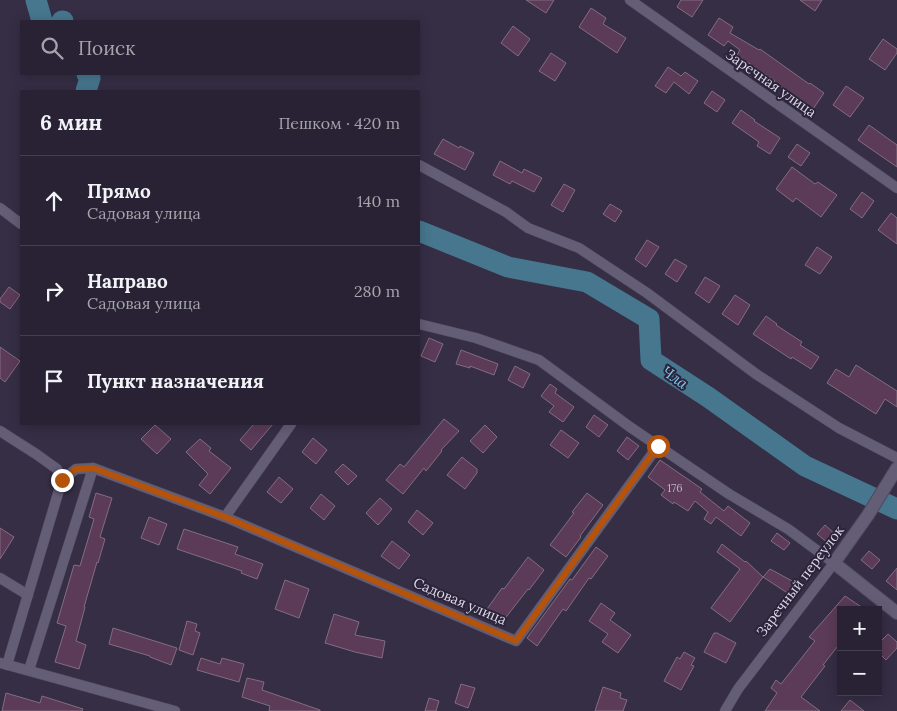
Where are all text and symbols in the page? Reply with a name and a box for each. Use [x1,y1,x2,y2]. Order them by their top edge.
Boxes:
search box [20,20,420,75]
icon: search [38,34,66,62]
text: Поиск [78,36,135,60]
street label: Заречная улица [722,45,820,121]
text: 6 мин [40,109,102,136]
text: Пешком · 420 m [278,113,400,133]
text: Прямо [87,179,151,203]
icon: ahead [40,187,68,215]
text: 140 m [357,191,400,211]
text: Садовая улица [87,203,201,223]
text: Направо [87,269,168,293]
icon: right [40,277,68,305]
text: 280 m [354,281,400,301]
text: Садовая улица [87,293,201,313]
water label: Чла [658,361,692,393]
icon: arrive [40,367,68,395]
text: Пункт назначения [87,369,264,393]
route start [647,435,670,458]
route end [51,469,74,492]
house number: 176 [667,481,683,495]
street label: Заречный переулок [752,521,848,640]
street label: Садовая улица [411,573,509,629]
map controls [837,606,882,696]
button: + [837,606,882,651]
button: − [837,651,882,696]

